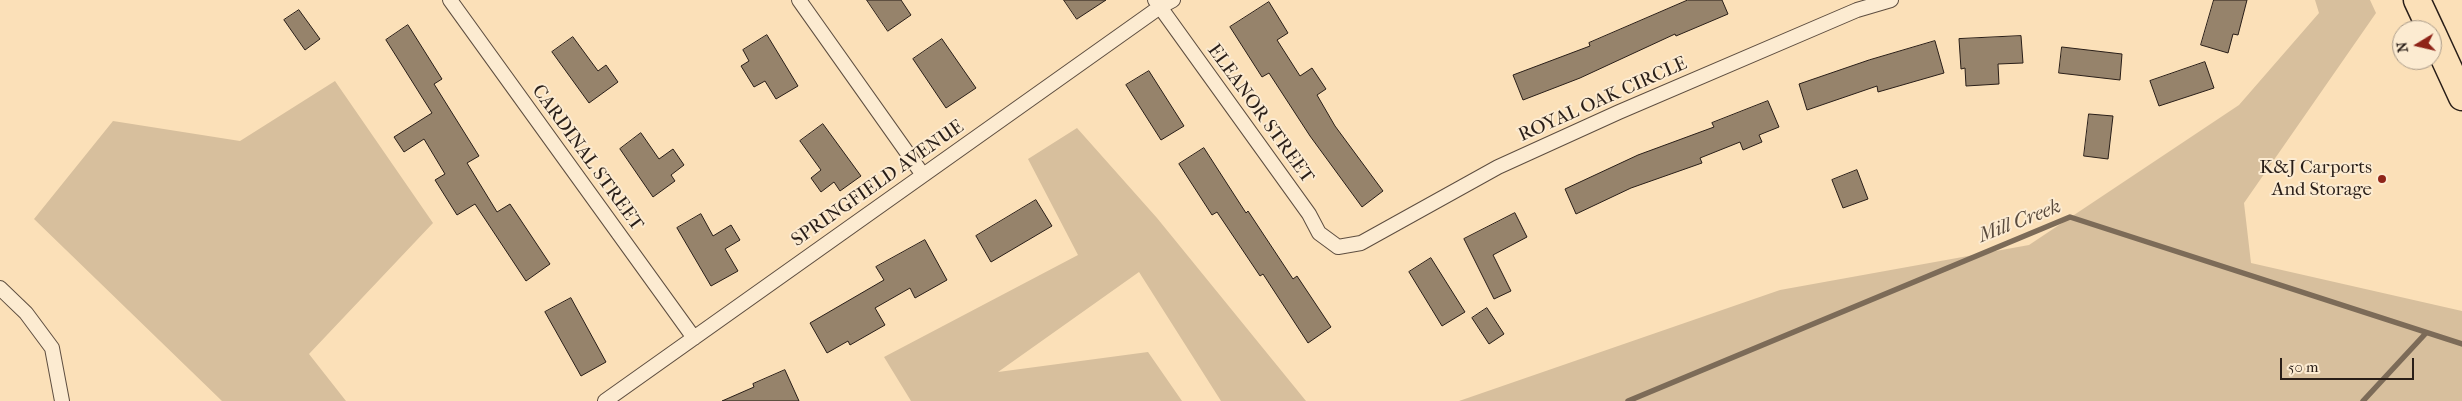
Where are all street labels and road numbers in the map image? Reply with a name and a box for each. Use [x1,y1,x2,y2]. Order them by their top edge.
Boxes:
street label: ELEANOR STREET [1202,40,1318,188]
street label: ROYAL OAK CIRCLE [1515,53,1691,147]
street label: CARDINAL STREET [526,81,648,235]
street label: SPRINGFIELD AVENUE [787,116,969,252]

